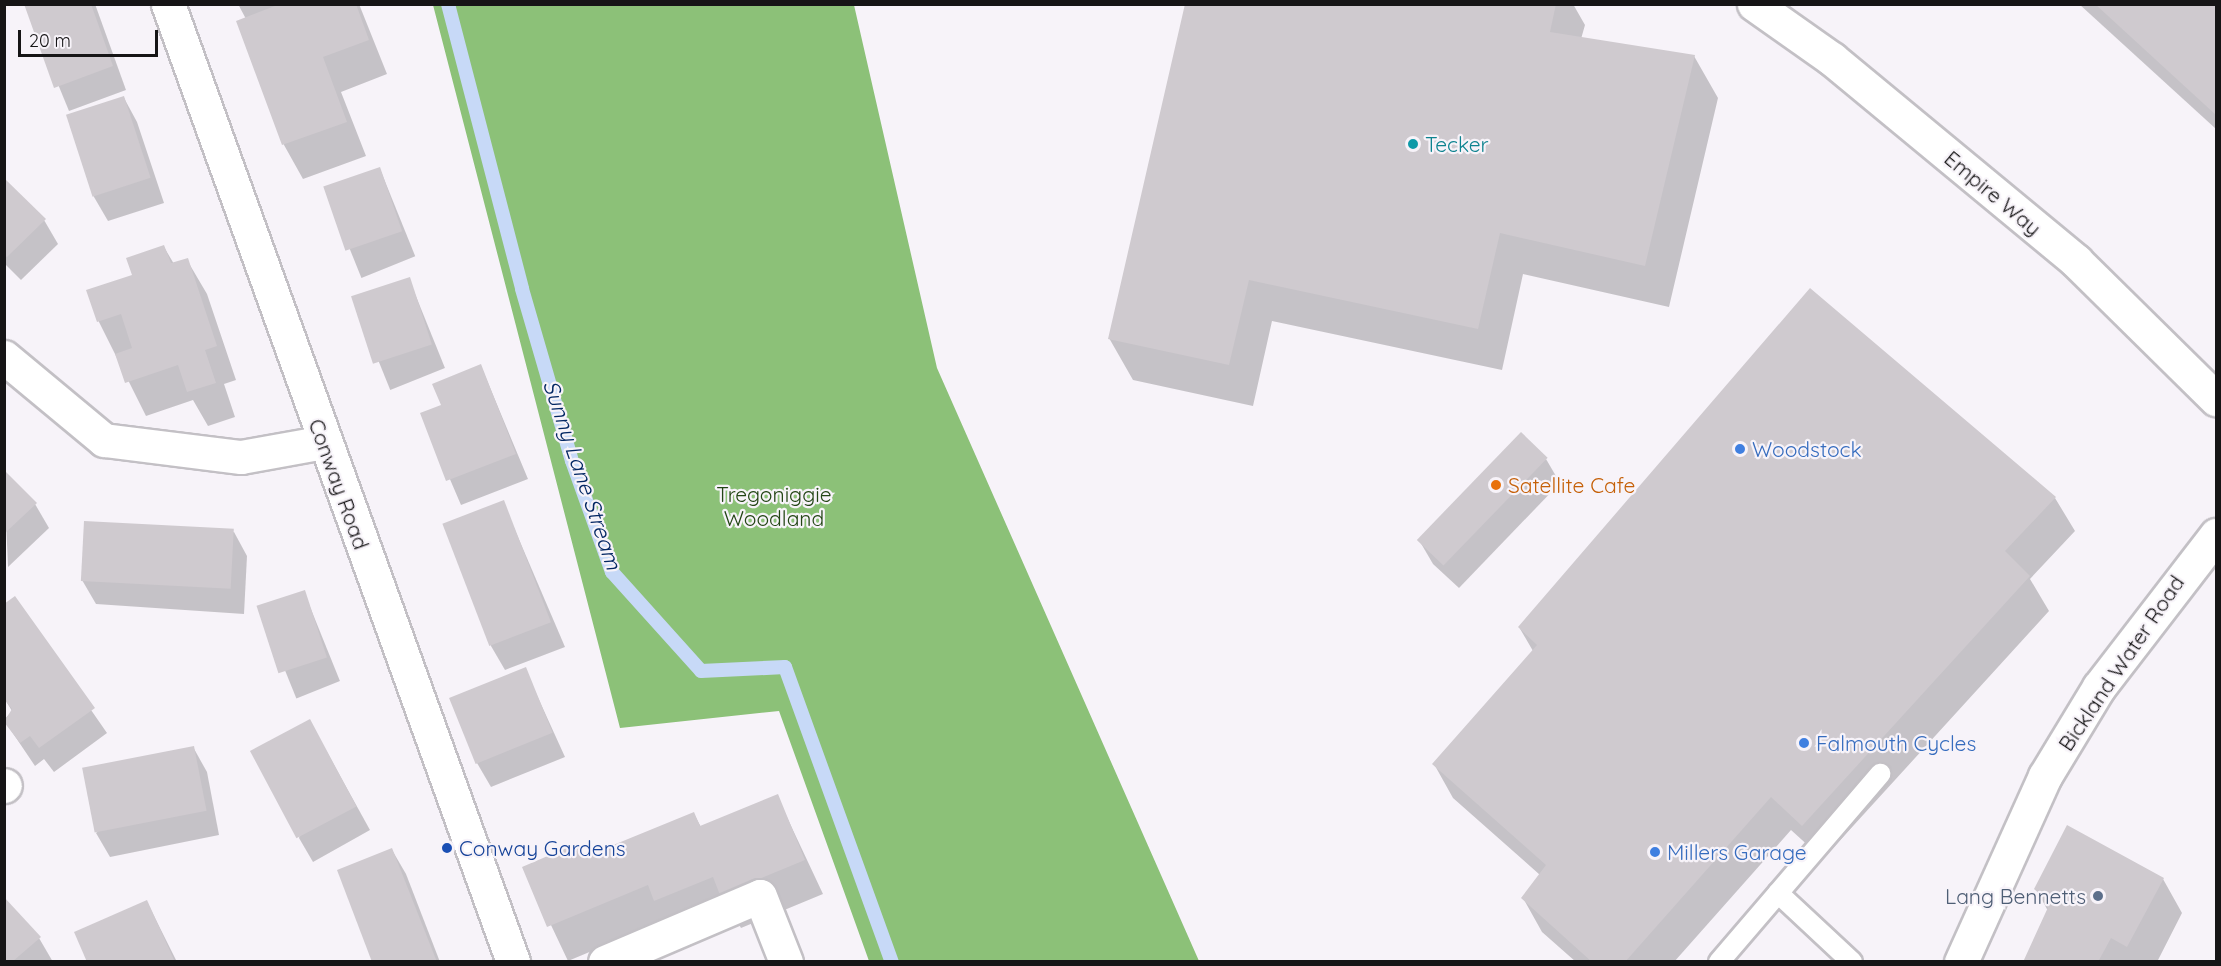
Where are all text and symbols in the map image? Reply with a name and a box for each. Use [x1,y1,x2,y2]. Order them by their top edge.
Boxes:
scale bar [21,18,160,56]
text: 20 m [29,29,71,52]
place label: Tecker [1425,131,1489,157]
marker: Tecker [1406,137,1420,151]
street label: Empire Way [1940,145,2046,241]
water label: Sunny Lane Stream [537,377,627,573]
street label: Conway Road [304,415,374,553]
place label: Woodstock [1752,436,1862,462]
marker: Woodstock [1733,442,1747,456]
place label: Satellite Cafe [1508,472,1635,498]
marker: Satellite Cafe [1489,478,1503,492]
park label: Tregoniggie Woodland [716,481,832,531]
street label: Bickland Water Road [2053,571,2189,755]
place label: Falmouth Cycles [1816,730,1976,756]
marker: Falmouth Cycles [1797,736,1811,750]
place label: Conway Gardens [459,835,626,861]
place label: Millers Garage [1667,839,1807,865]
marker: Conway Gardens [440,841,454,855]
marker: Millers Garage [1648,845,1662,859]
place label: Lang Bennetts [1945,883,2086,909]
marker: Lang Bennetts [2091,889,2105,903]

